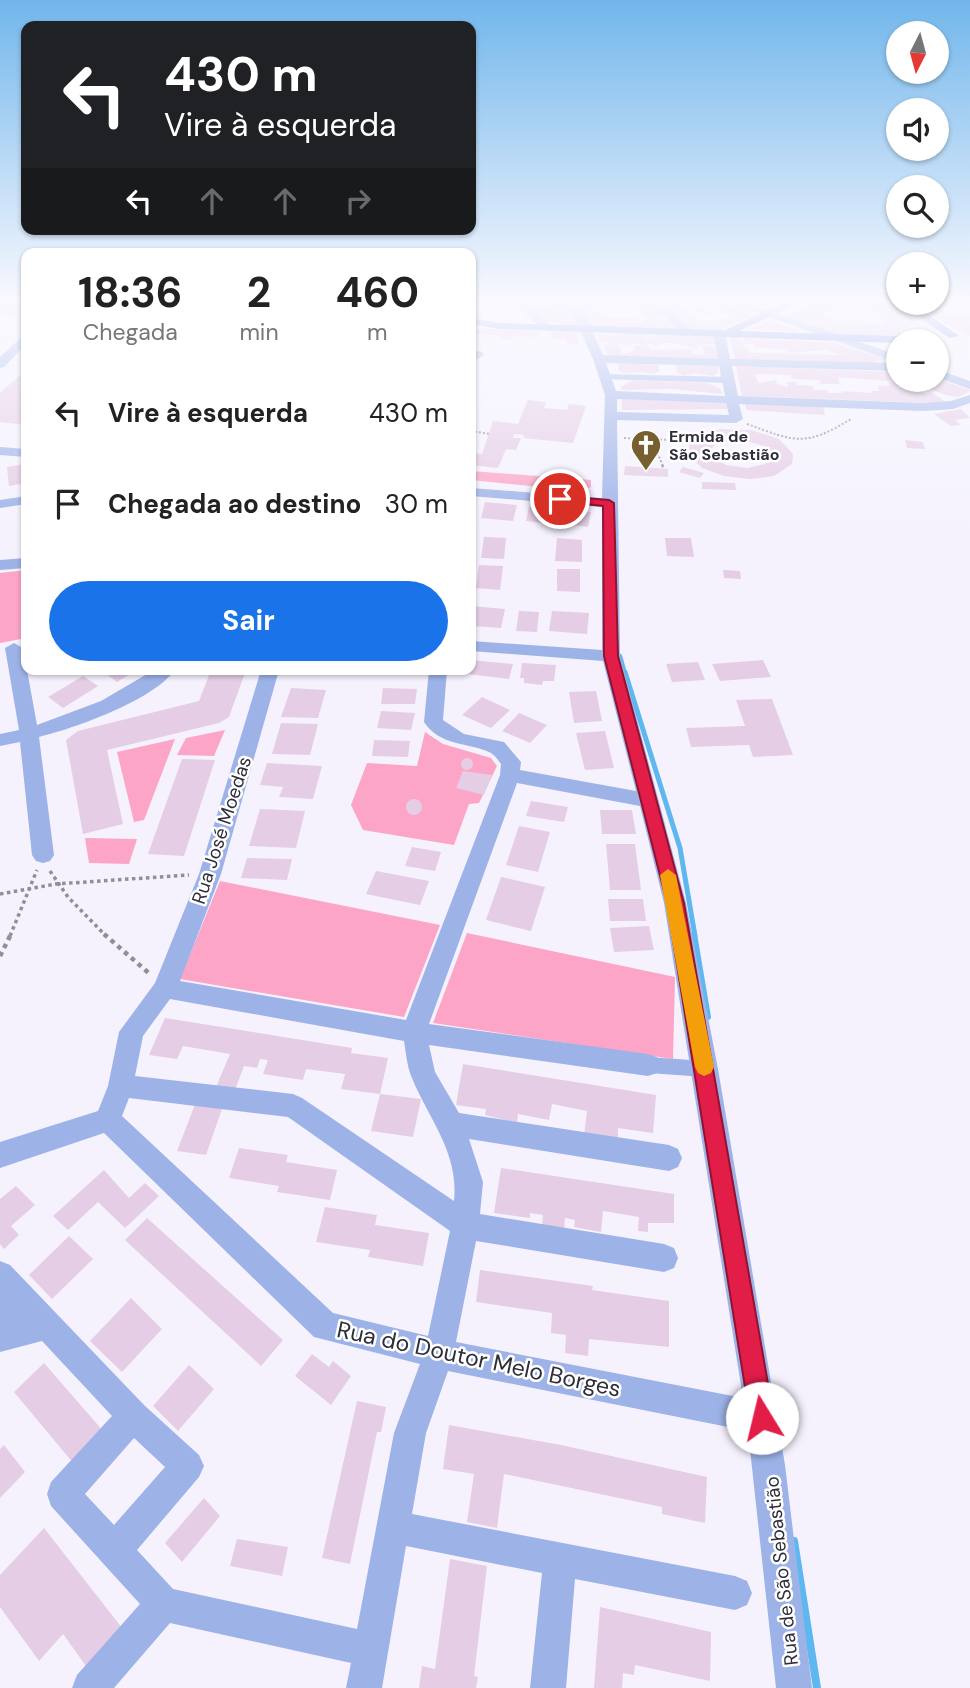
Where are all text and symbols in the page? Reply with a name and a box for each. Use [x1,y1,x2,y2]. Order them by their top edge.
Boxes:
north arrow [886,21,948,84]
map controls [886,21,949,392]
text: 430 m [164,42,318,106]
icon: left [49,49,140,140]
button: sound [886,98,949,161]
text: Vire à esquerda [164,104,396,146]
button: search [886,175,949,238]
icon: left [120,182,158,220]
icon: ahead [193,182,231,220]
icon: ahead [266,182,304,220]
icon: right [339,182,377,220]
button: + [886,252,949,315]
text: 18:36 [78,265,182,320]
text: 2 [247,265,271,320]
text: 460 [336,265,419,320]
text: Chegada [83,317,178,347]
text: min [239,317,279,347]
text: m [367,317,388,347]
button: − [886,329,949,392]
icon: left [49,394,87,432]
text: Vire à esquerda [108,396,308,430]
text: 430 m [369,396,448,430]
place label: Ermida de São Sebastião [669,426,779,465]
church icon: Ermida de São Sebastião [629,428,663,472]
pin [530,469,590,529]
icon: arrive [541,480,579,518]
icon: arrive [49,485,87,523]
text: Chegada ao destino [108,487,361,521]
text: 30 m [385,487,448,521]
button: Sair [49,581,448,661]
street label: Rua José Moedas [186,753,257,907]
street label: Rua do Doutor Melo Borges [334,1314,624,1404]
position arrow [725,1381,799,1455]
street label: Rua de São Sebastião [759,1475,804,1667]

